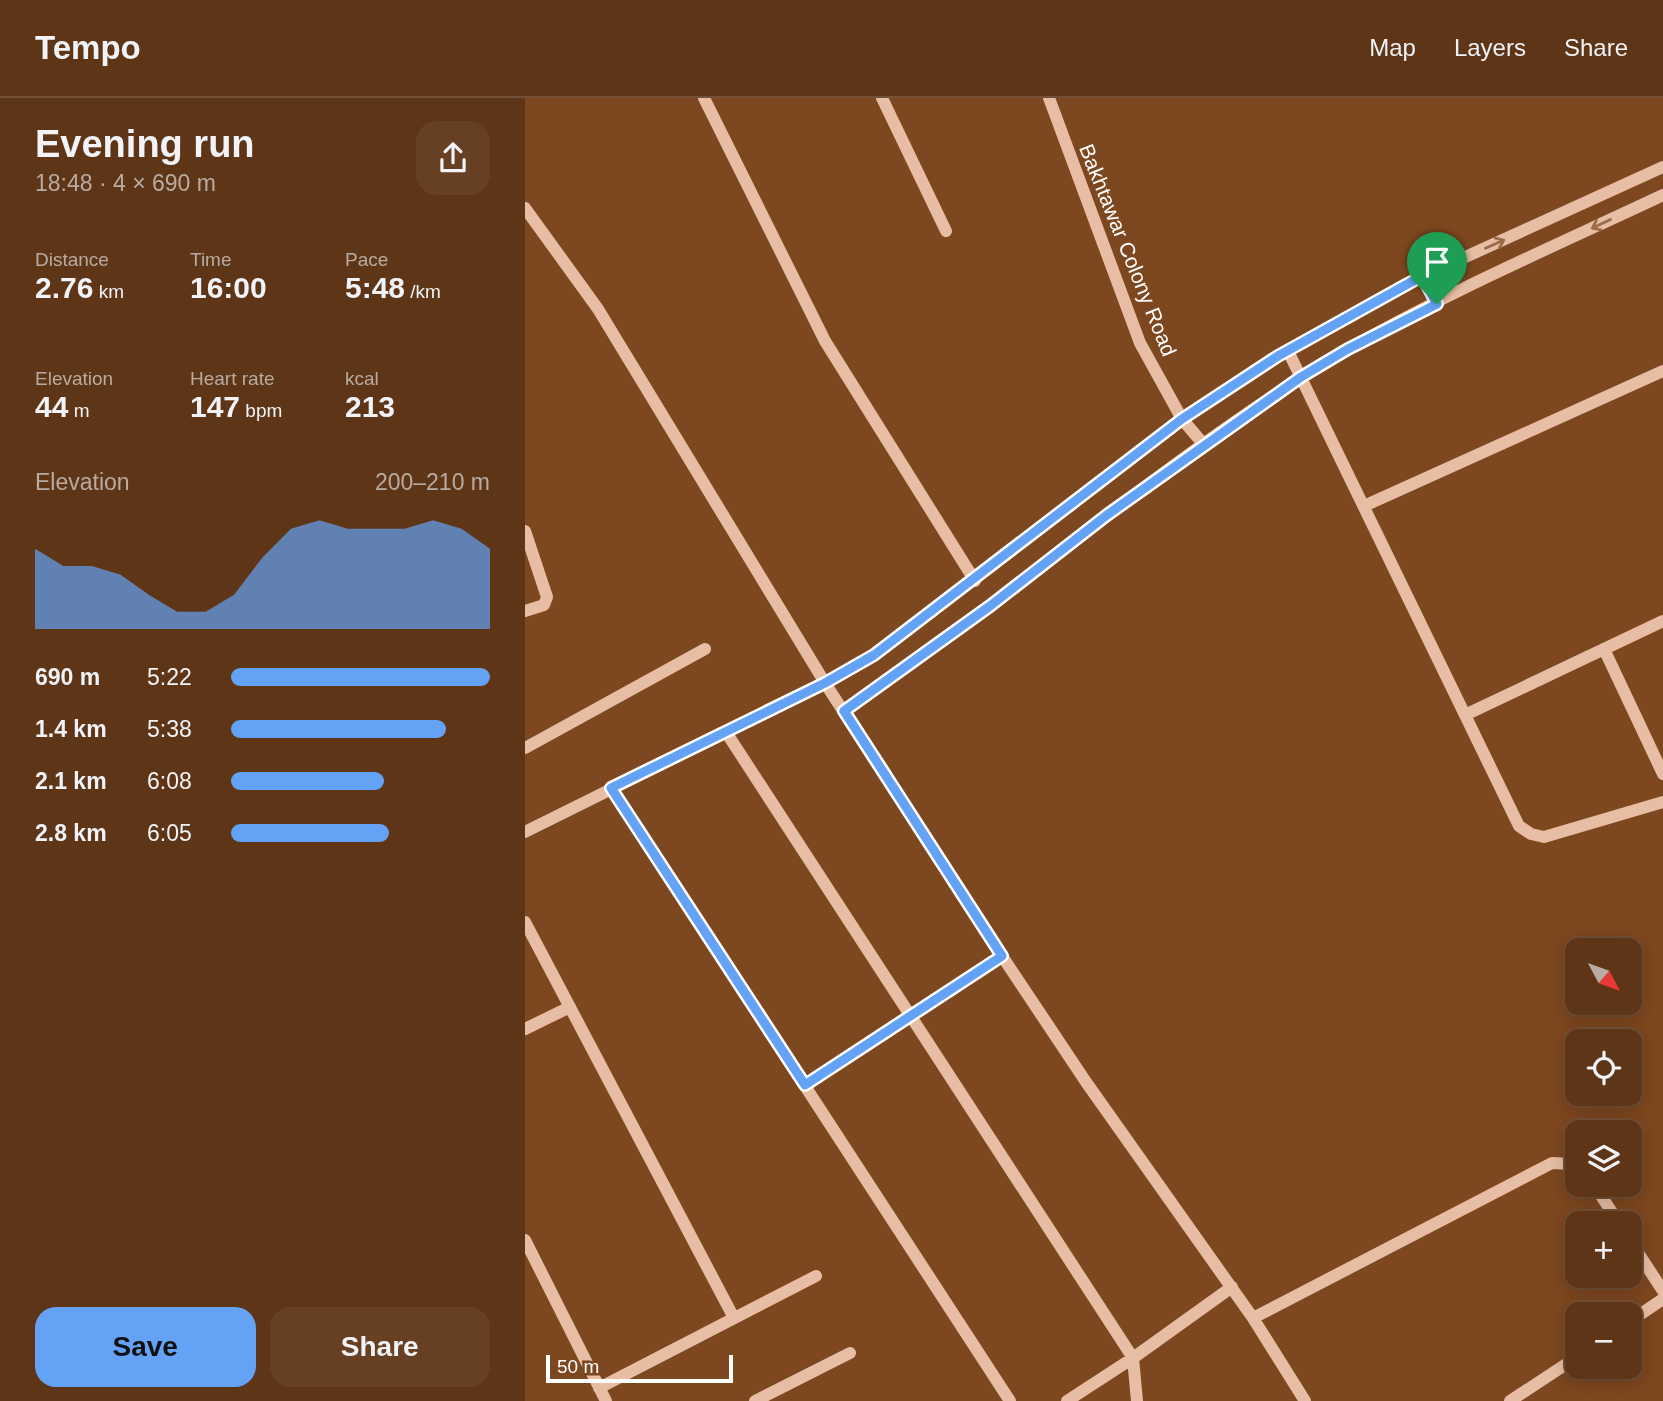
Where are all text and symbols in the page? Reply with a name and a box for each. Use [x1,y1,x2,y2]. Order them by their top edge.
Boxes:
text: Tempo [35,29,141,66]
text: Map [1369,34,1416,61]
text: Layers [1454,34,1526,61]
text: Share [1564,34,1628,61]
button: share [416,121,490,195]
text: Evening run [35,123,255,165]
street label: Bakhtawar Colony Road [1075,141,1181,359]
text: 18:48 · 4 × 690 m [35,170,216,196]
one-way arrow [1591,218,1612,231]
pin [1407,232,1467,304]
one-way arrow [1483,237,1505,250]
icon: arrive [1418,243,1456,281]
text: Distance [35,249,109,270]
text: Time [190,249,232,270]
text: Pace [345,249,388,270]
text: 2.76 [35,271,93,304]
text: 16:00 [190,271,267,304]
text: 5:48 [345,271,405,304]
text: km [93,281,124,302]
text: /km [405,281,441,302]
text: Elevation [35,368,113,389]
text: Heart rate [190,368,274,389]
text: kcal [345,368,379,389]
text: 44 [35,390,68,423]
text: 147 [190,390,240,423]
text: 213 [345,390,395,423]
text: m [68,400,89,421]
text: bpm [240,400,282,421]
text: Elevation [35,469,130,495]
text: 200–210 m [375,469,490,495]
text: 690 m [35,664,100,690]
text: 5:22 [147,664,192,690]
text: 1.4 km [35,716,107,742]
text: 5:38 [147,716,192,742]
text: 2.1 km [35,768,107,794]
text: 6:08 [147,768,192,794]
text: 2.8 km [35,820,107,846]
text: 6:05 [147,820,192,846]
north arrow [1565,938,1641,1015]
map controls [1565,938,1642,1379]
button: locate [1565,1029,1642,1106]
button: layers [1565,1120,1642,1197]
button: + [1565,1211,1642,1288]
button: − [1565,1302,1642,1379]
button: Save [35,1307,256,1387]
button: Share [270,1307,490,1387]
scale bar [546,1352,733,1384]
text: 50 m [557,1356,599,1377]

